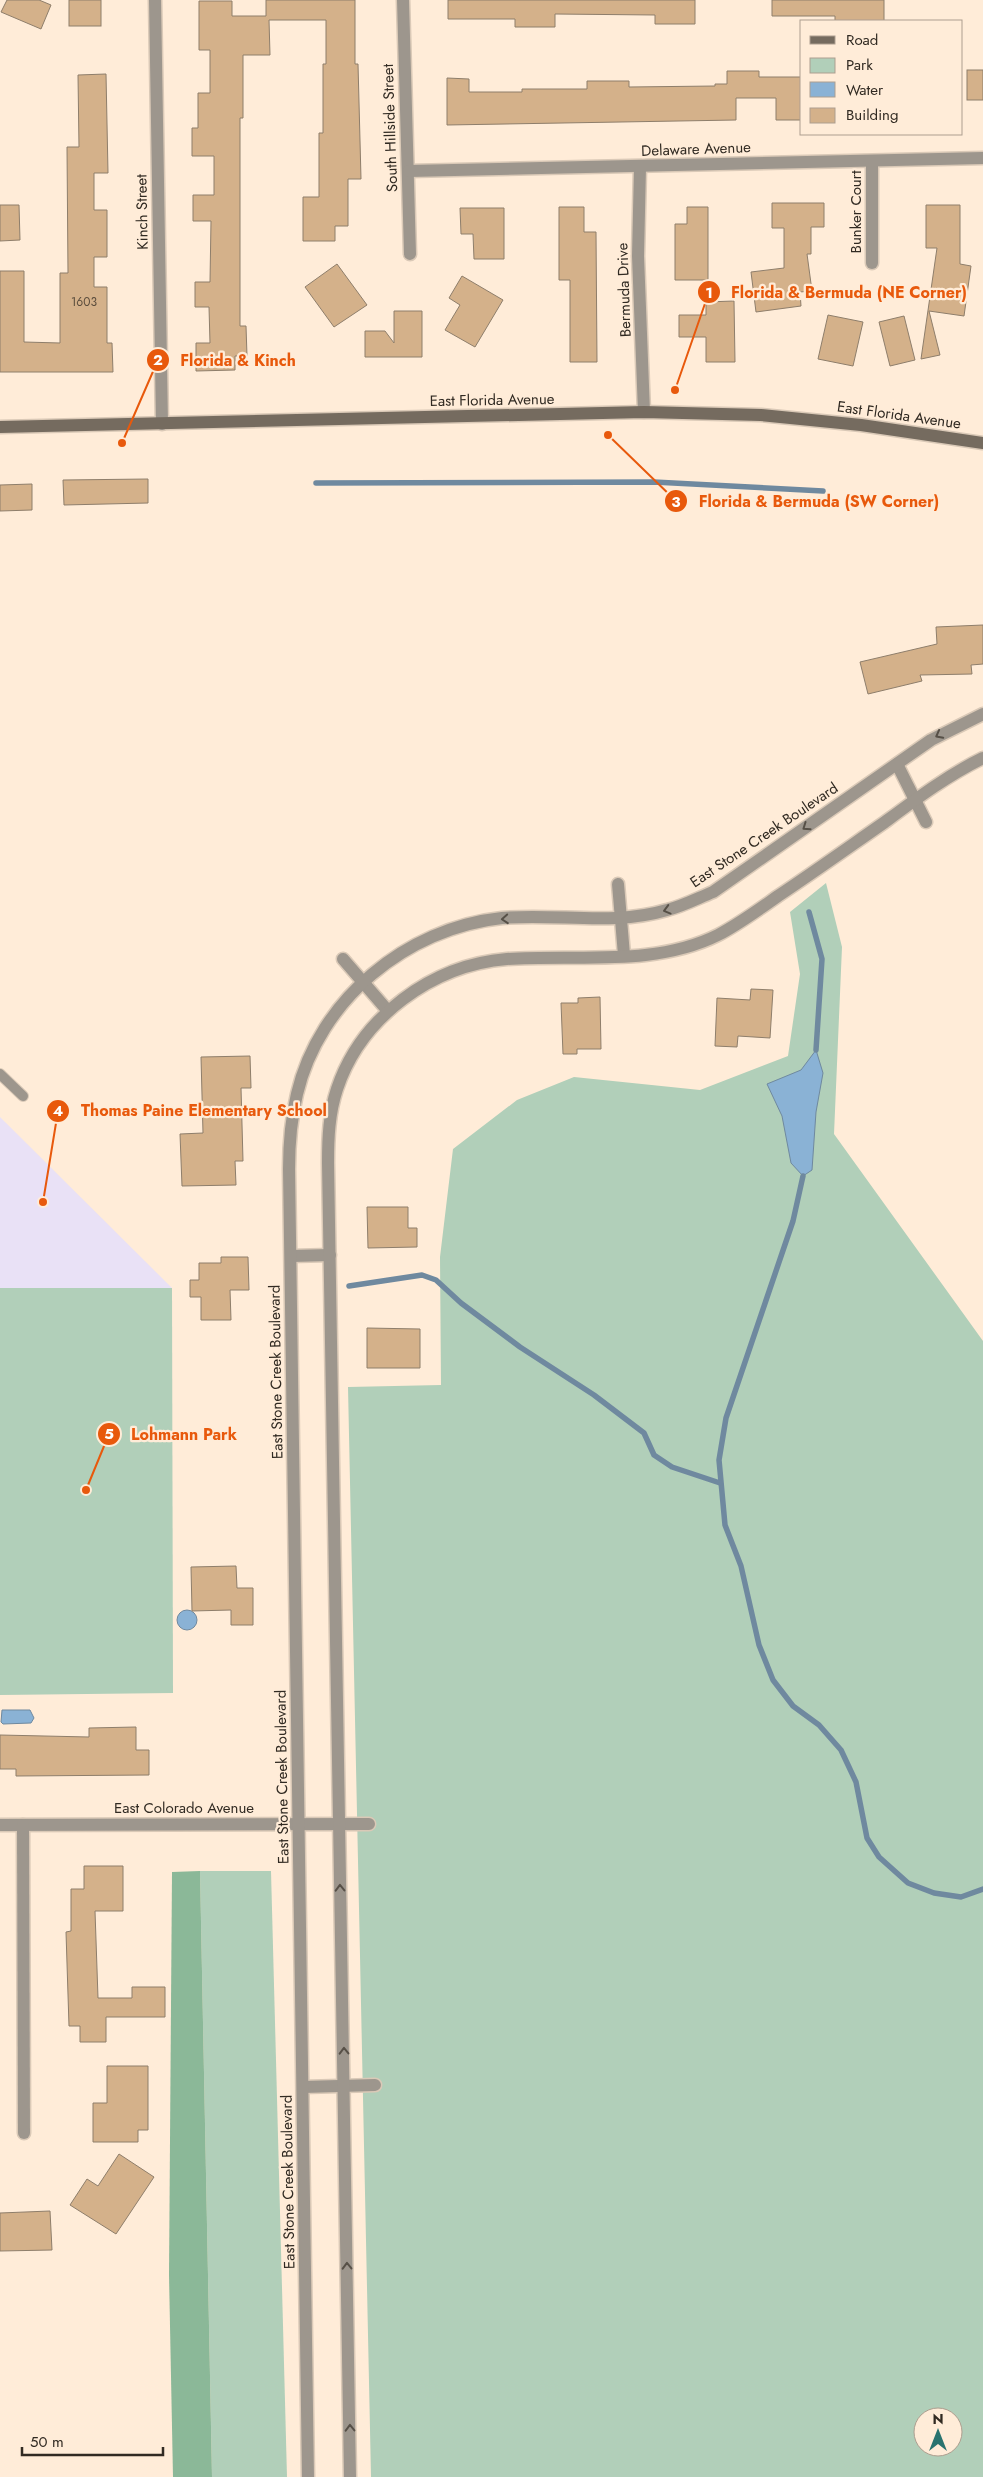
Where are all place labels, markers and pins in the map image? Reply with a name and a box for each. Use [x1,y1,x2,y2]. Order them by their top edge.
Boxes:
callout: Florida & Bermuda (NE Corner) [696,277,977,308]
callout: Florida & Kinch [145,345,306,376]
callout: Florida & Bermuda (SW Corner) [663,486,949,517]
callout: Thomas Paine Elementary School [46,1095,336,1126]
callout: Lohmann Park [96,1419,247,1450]

